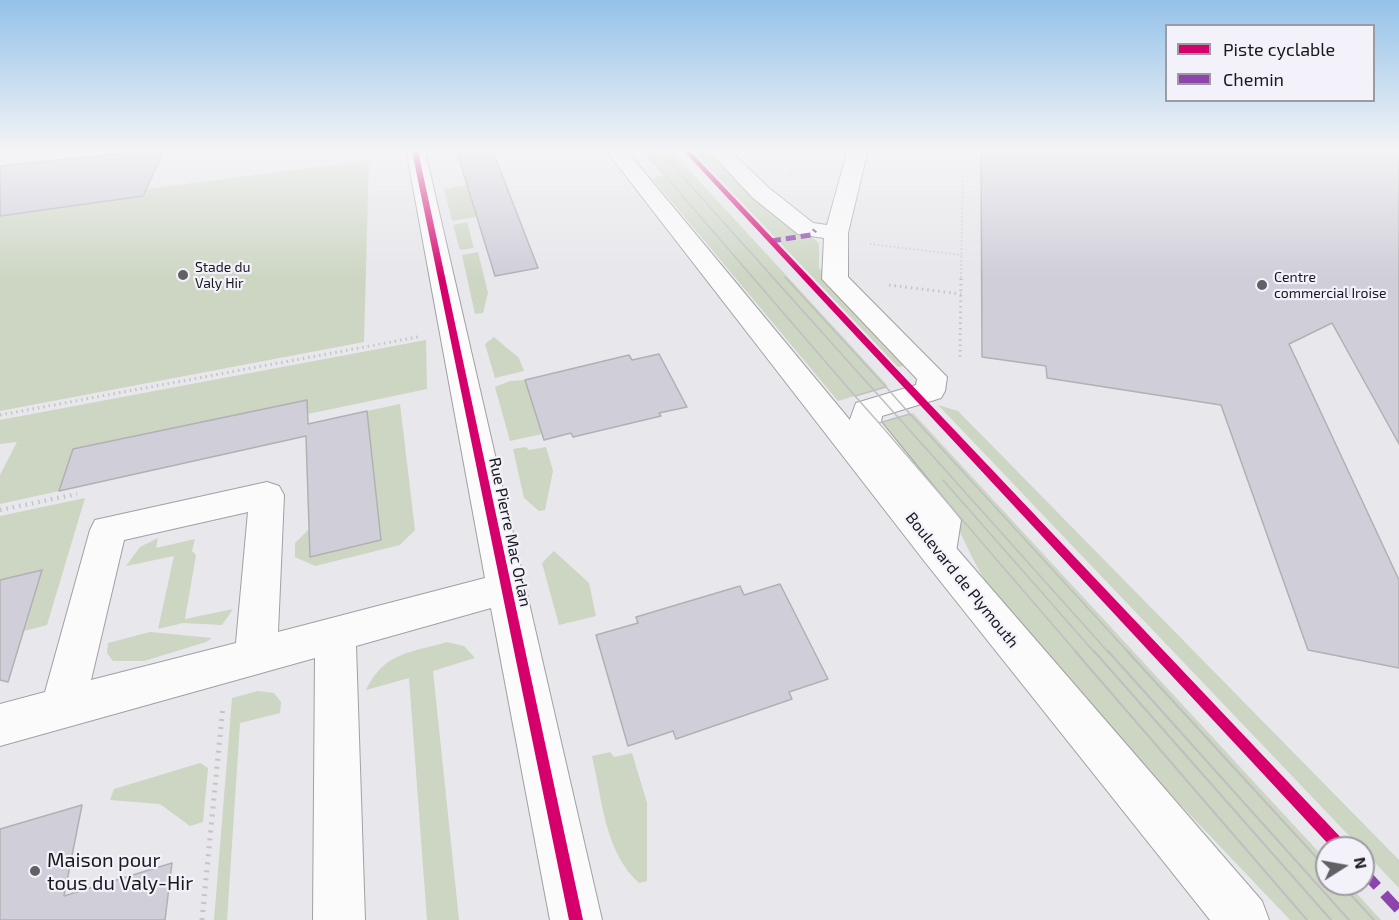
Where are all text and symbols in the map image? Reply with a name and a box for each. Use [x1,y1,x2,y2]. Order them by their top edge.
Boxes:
legend [1165,24,1375,102]
text: Piste cyclable [1223,38,1335,60]
text: Chemin [1223,68,1284,90]
place label: Stade du Valy Hir [195,259,250,292]
marker: Stade du Valy Hir [176,268,190,282]
place label: Centre commercial Iroise [1274,269,1387,302]
marker: Centre commercial Iroise [1255,278,1269,292]
street label: Rue Pierre Mac Orlan [485,456,535,608]
street label: Boulevard de Plymouth [901,508,1023,652]
north arrow [1315,836,1375,896]
place label: Maison pour tous du Valy-Hir [47,848,193,895]
text: N [1351,855,1372,870]
marker: Maison pour tous du Valy-Hir [28,864,42,878]

